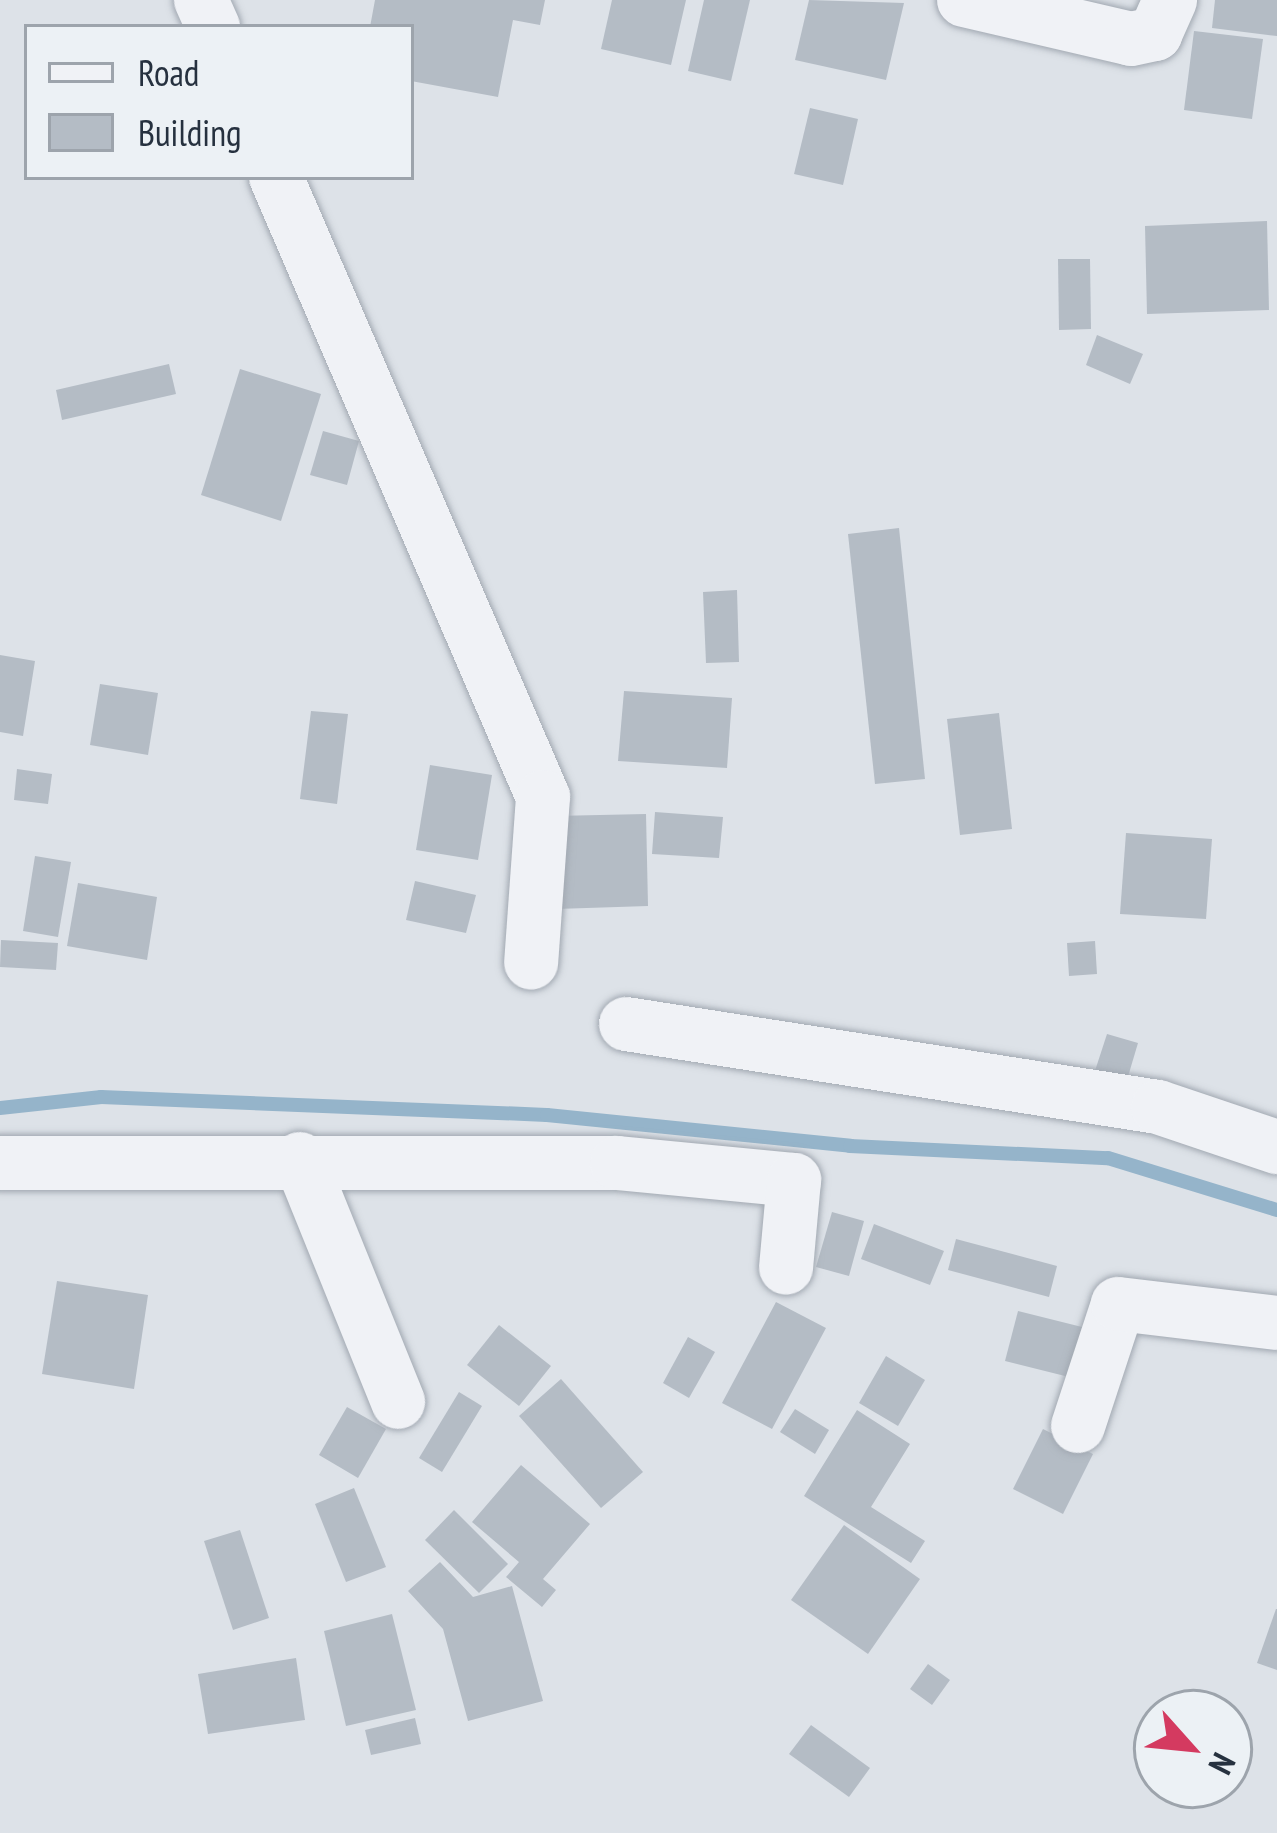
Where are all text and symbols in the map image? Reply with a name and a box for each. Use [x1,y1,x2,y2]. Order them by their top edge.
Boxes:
legend [24,24,414,180]
text: Road [138,49,199,96]
text: Building [138,109,242,156]
north arrow [1133,1689,1253,1809]
text: N [1200,1746,1246,1782]

